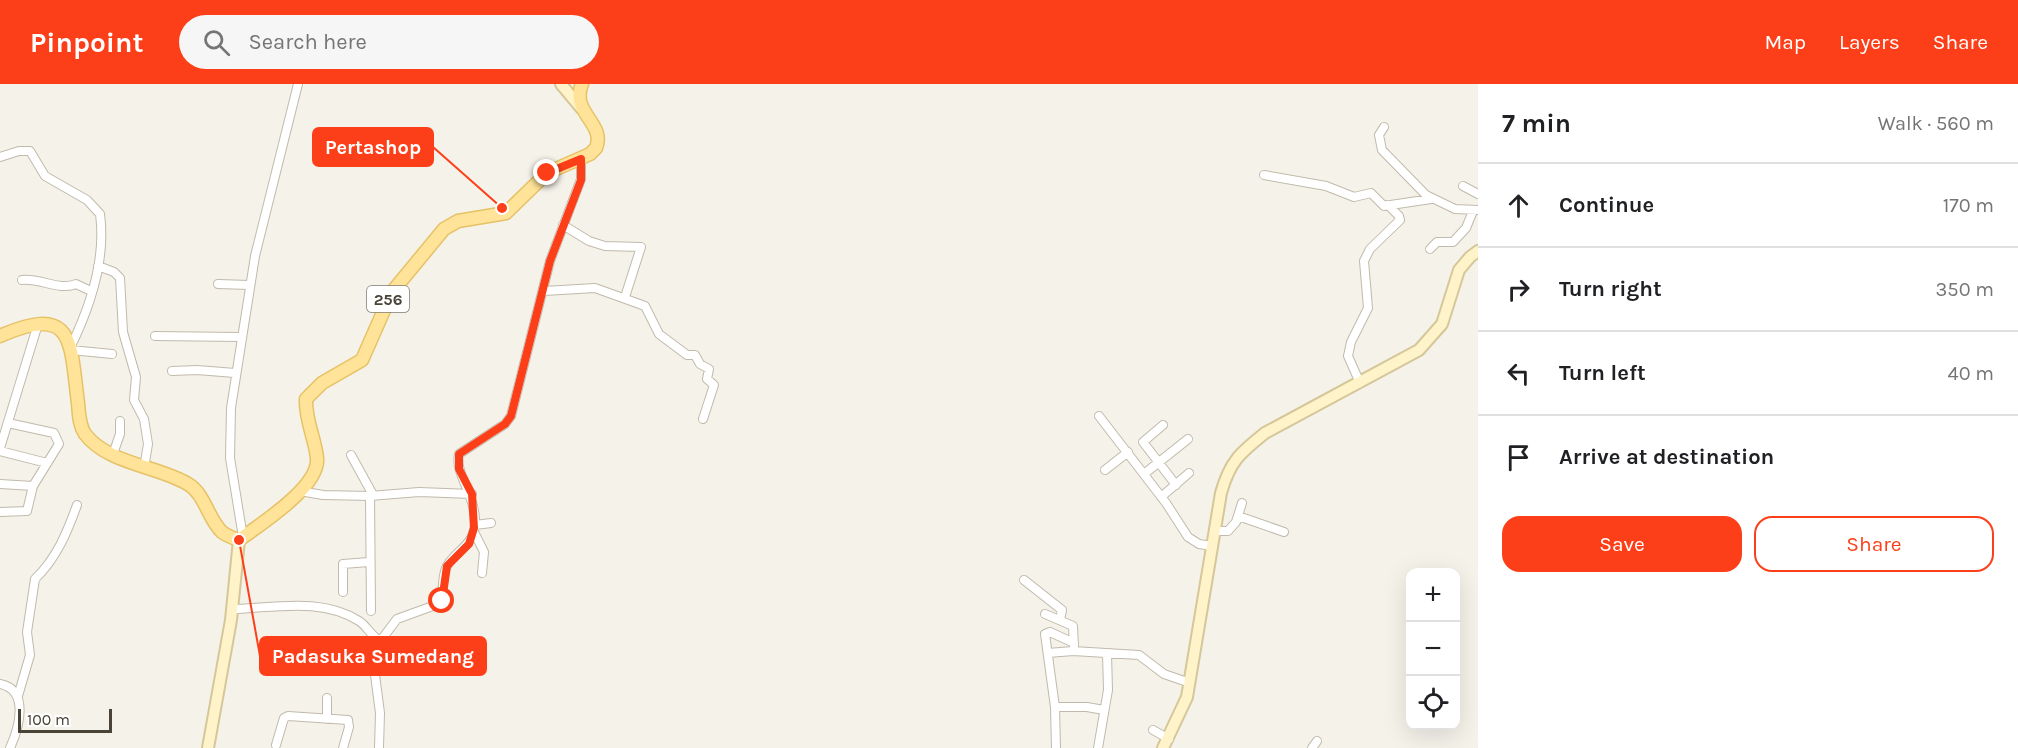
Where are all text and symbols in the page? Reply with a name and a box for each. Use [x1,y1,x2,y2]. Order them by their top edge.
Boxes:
search box [179,15,599,69]
text: Pinpoint [30,26,143,59]
icon: search [200,26,233,59]
text: Search here [248,29,367,55]
text: Map [1764,30,1806,54]
text: Layers [1839,30,1900,54]
text: Share [1933,30,1988,54]
text: 7 min [1502,108,1571,139]
text: Walk · 560 m [1878,112,1994,135]
callout: Pertashop [313,128,433,166]
text: Pertashop [325,136,421,159]
route end [533,159,559,185]
icon: ahead [1502,189,1535,222]
text: Continue [1559,192,1654,218]
text: 170 m [1943,194,1994,217]
icon: right [1502,273,1535,306]
text: Turn right [1559,276,1662,302]
text: 350 m [1936,278,1994,301]
road number: 256 [367,286,409,312]
icon: left [1502,357,1535,390]
text: Turn left [1559,360,1646,386]
text: 40 m [1948,362,1994,385]
icon: arrive [1502,441,1535,474]
text: Arrive at destination [1559,444,1774,470]
button: Save [1502,516,1742,572]
button: Share [1754,516,1994,572]
map controls [1406,568,1460,730]
button: + [1406,568,1460,622]
route start [428,587,454,613]
button: − [1406,622,1460,676]
callout: Padasuka Sumedang [260,637,486,675]
text: Padasuka Sumedang [272,645,474,668]
button: locate [1406,676,1460,730]
scale bar [18,706,112,734]
text: 100 m [27,710,70,729]

